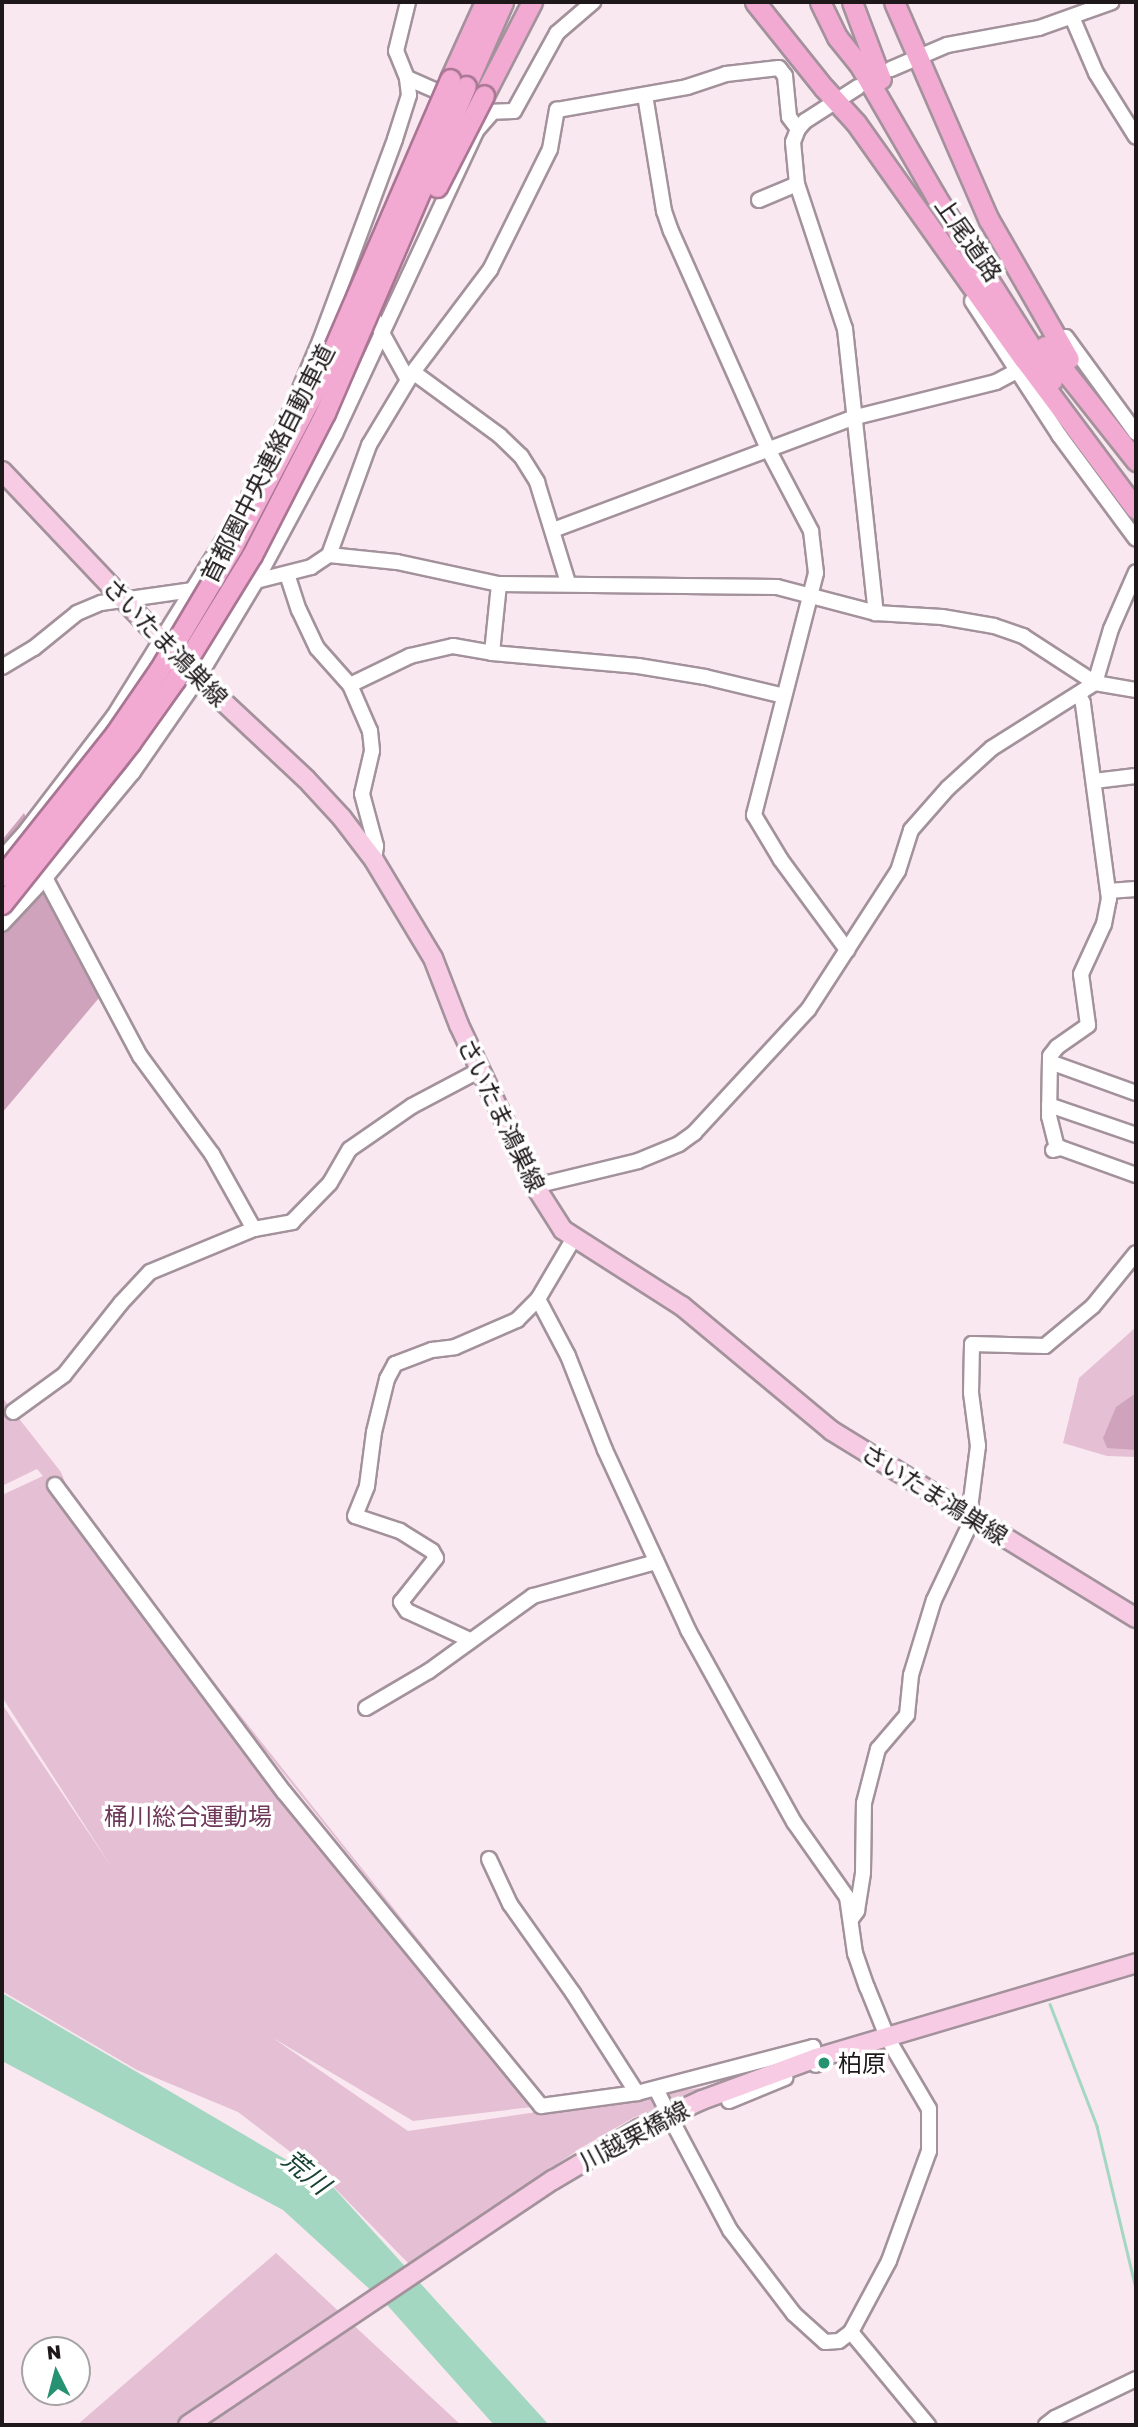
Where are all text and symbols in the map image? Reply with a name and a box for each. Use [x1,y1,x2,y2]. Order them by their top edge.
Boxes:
street label: 上尾道路 [930,191,1008,287]
street label: 首都圏中央連絡自動車道 [194,339,340,587]
street label: さいたま鴻巣線 [97,572,235,712]
street label: さいたま鴻巣線 [452,1033,552,1197]
street label: さいたま鴻巣線 [856,1437,1014,1551]
park label: 桶川総合運動場 [104,1802,272,1830]
place label: 柏原 [838,2049,886,2077]
marker: 柏原 [816,2055,832,2071]
street label: 川越栗橋線 [574,2094,694,2176]
water label: 荒川 [276,2143,336,2201]
north arrow [21,2336,91,2406]
text: N [46,2339,62,2364]

